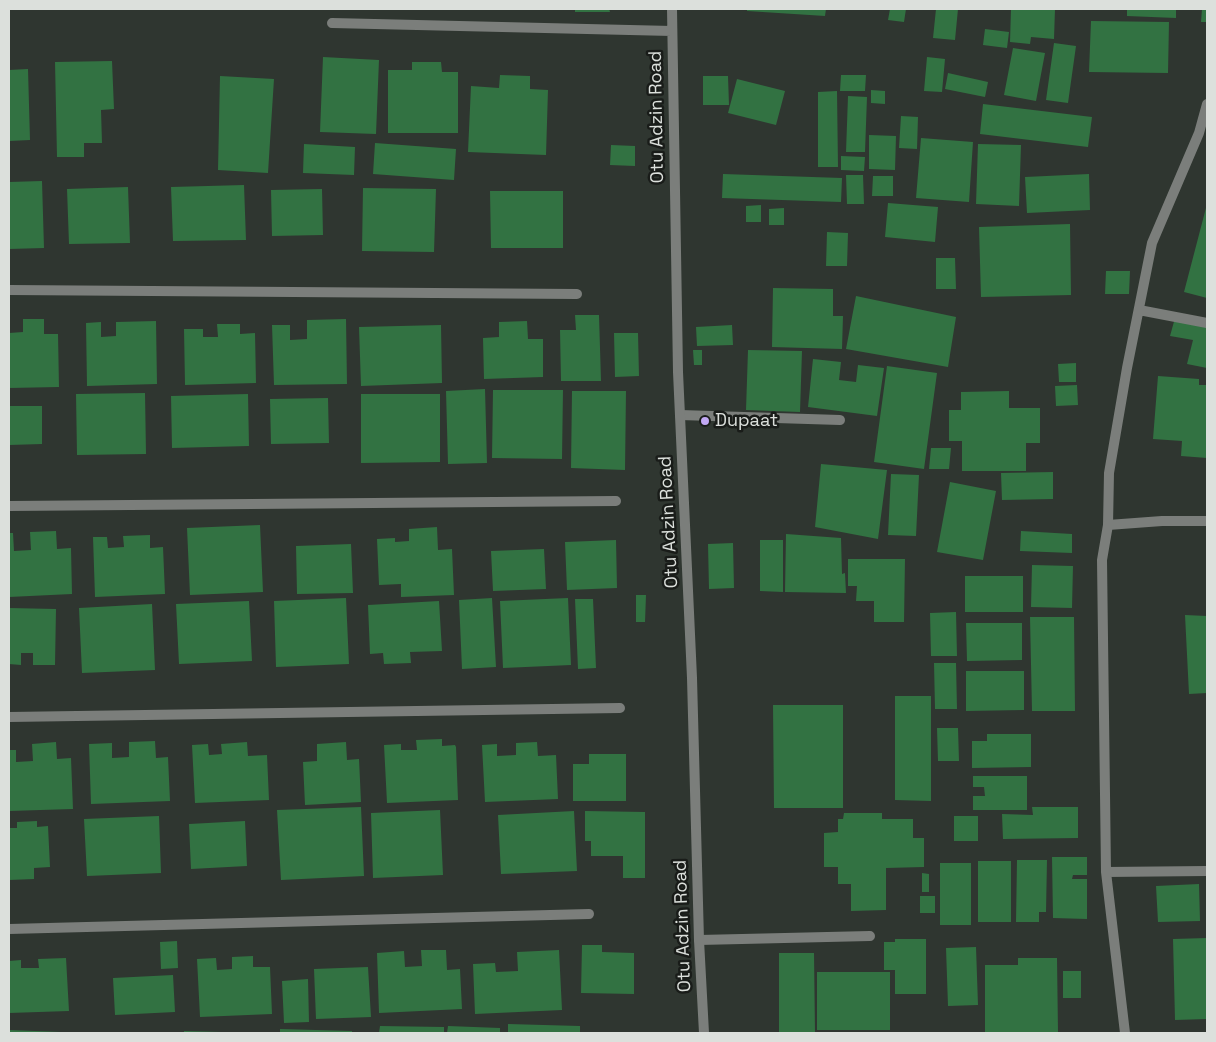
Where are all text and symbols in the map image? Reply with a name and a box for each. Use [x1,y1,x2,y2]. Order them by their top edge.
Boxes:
street label: Otu Adzin Road [645,51,669,183]
place label: Dupaat [715,410,778,432]
marker: Dupaat [699,415,711,427]
street label: Otu Adzin Road [655,455,683,589]
street label: Otu Adzin Road [670,859,696,993]

